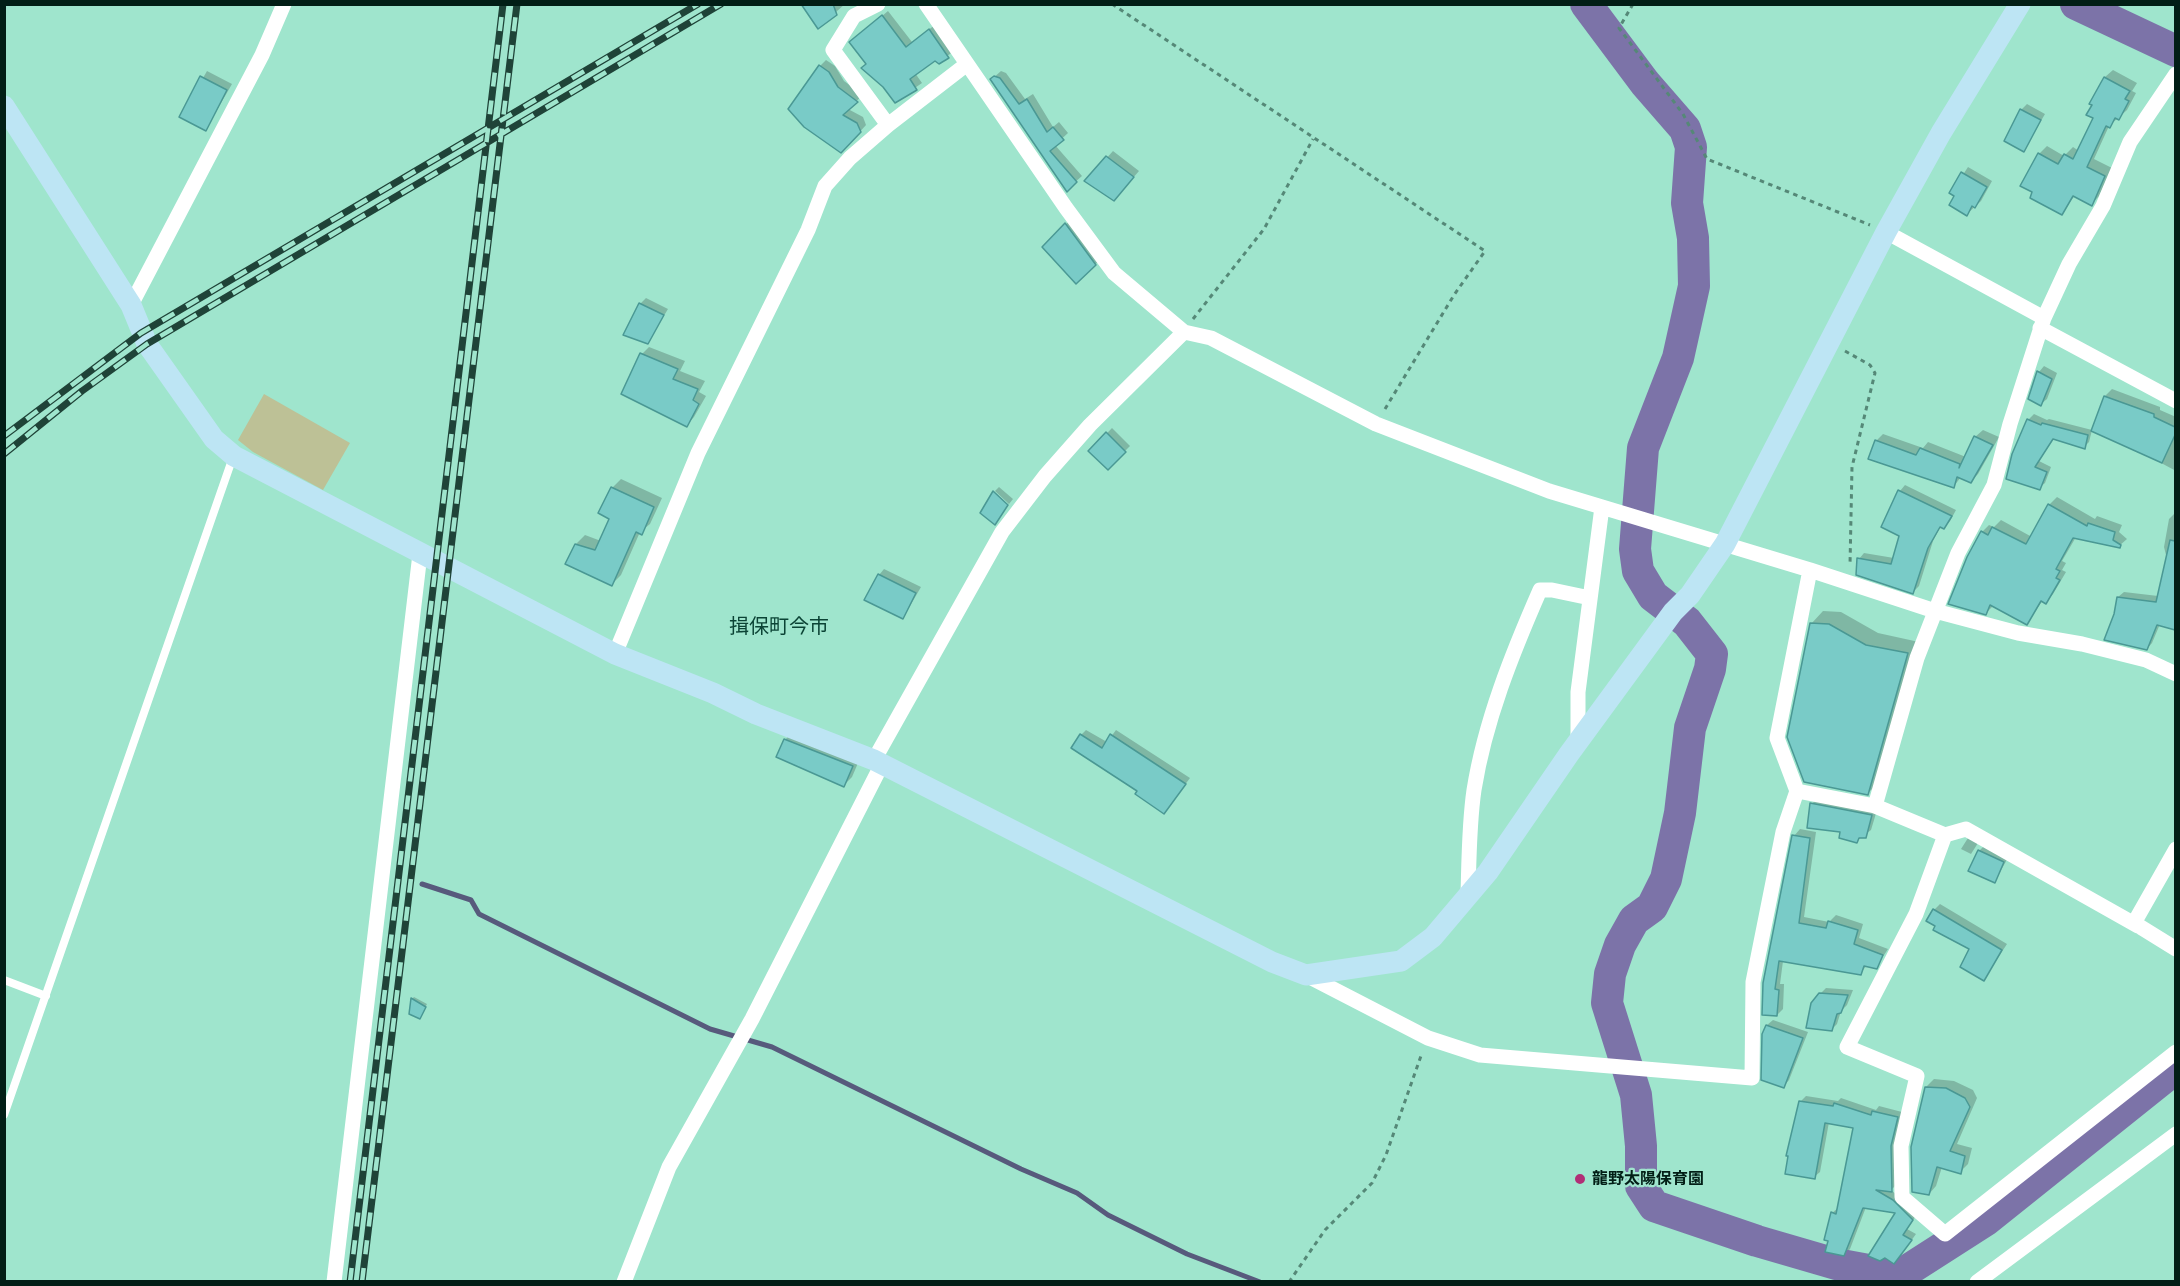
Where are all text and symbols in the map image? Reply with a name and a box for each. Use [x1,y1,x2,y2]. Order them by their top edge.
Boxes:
district label: 揖保町今市 [729,615,829,639]
place label: 龍野太陽保育園 [1592,1169,1704,1189]
marker: 龍野太陽保育園 [1573,1172,1587,1186]

